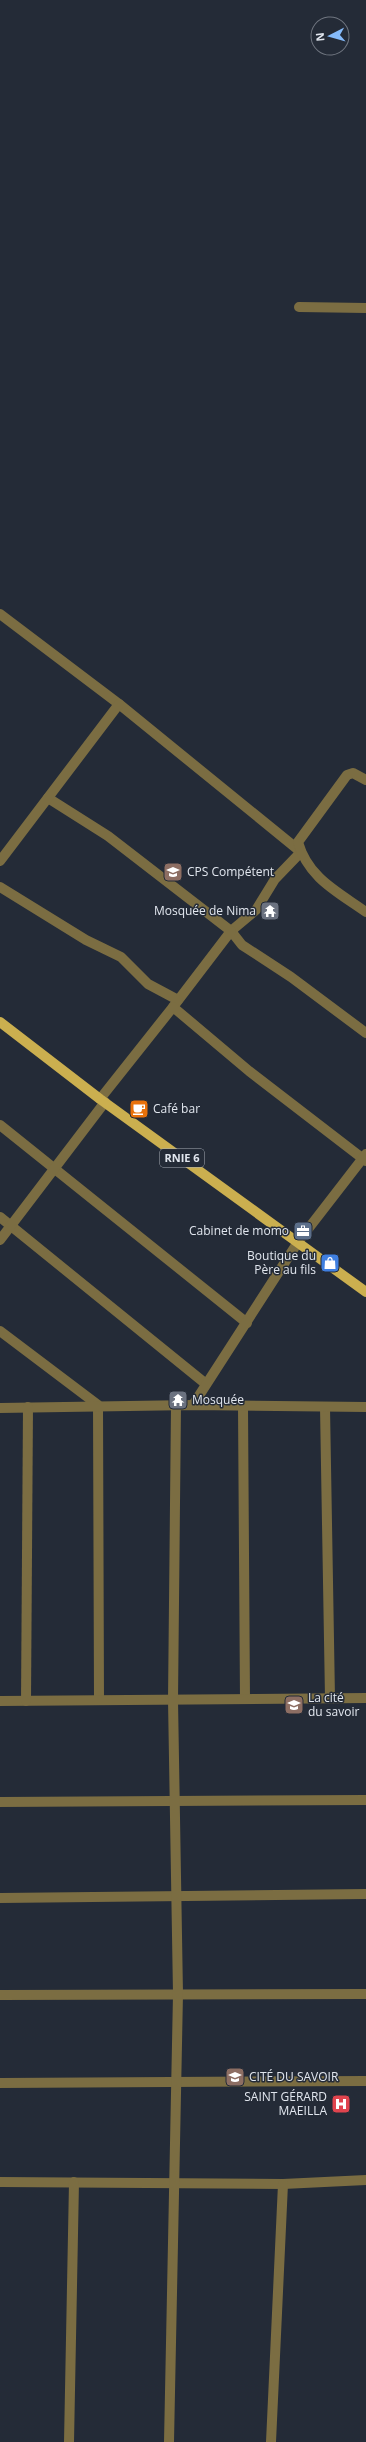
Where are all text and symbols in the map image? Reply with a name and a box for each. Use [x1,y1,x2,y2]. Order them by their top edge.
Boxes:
north arrow [310,16,350,56]
text: N [312,32,327,42]
school or university icon: CPS Compétent [162,861,184,883]
place label: CPS Compétent [187,863,274,880]
temple icon: Mosquée de Nima [259,900,281,922]
place label: Mosquée de Nima [154,902,256,919]
cafe icon: Café bar [128,1098,150,1120]
place label: Café bar [153,1100,200,1117]
road number: RNIE 6 [160,1149,204,1167]
office icon: Cabinet de momo [292,1220,314,1242]
place label: Cabinet de momo [189,1222,289,1239]
place label: Boutique du Père au fils [247,1247,316,1278]
shop icon: Boutique du Père au fils [319,1252,341,1274]
temple icon: Mosquée [167,1389,189,1411]
place label: Mosquée [192,1391,244,1408]
place label: La cité du savoir [308,1689,359,1720]
school or university icon: La cité du savoir [283,1694,305,1716]
school or university icon: CITÉ DU SAVOIR [224,2066,246,2088]
place label: CITÉ DU SAVOIR [249,2068,339,2085]
place label: SAINT GÉRARD MAEILLA [244,2088,327,2119]
hospital icon: SAINT GÉRARD MAEILLA [330,2093,352,2115]

